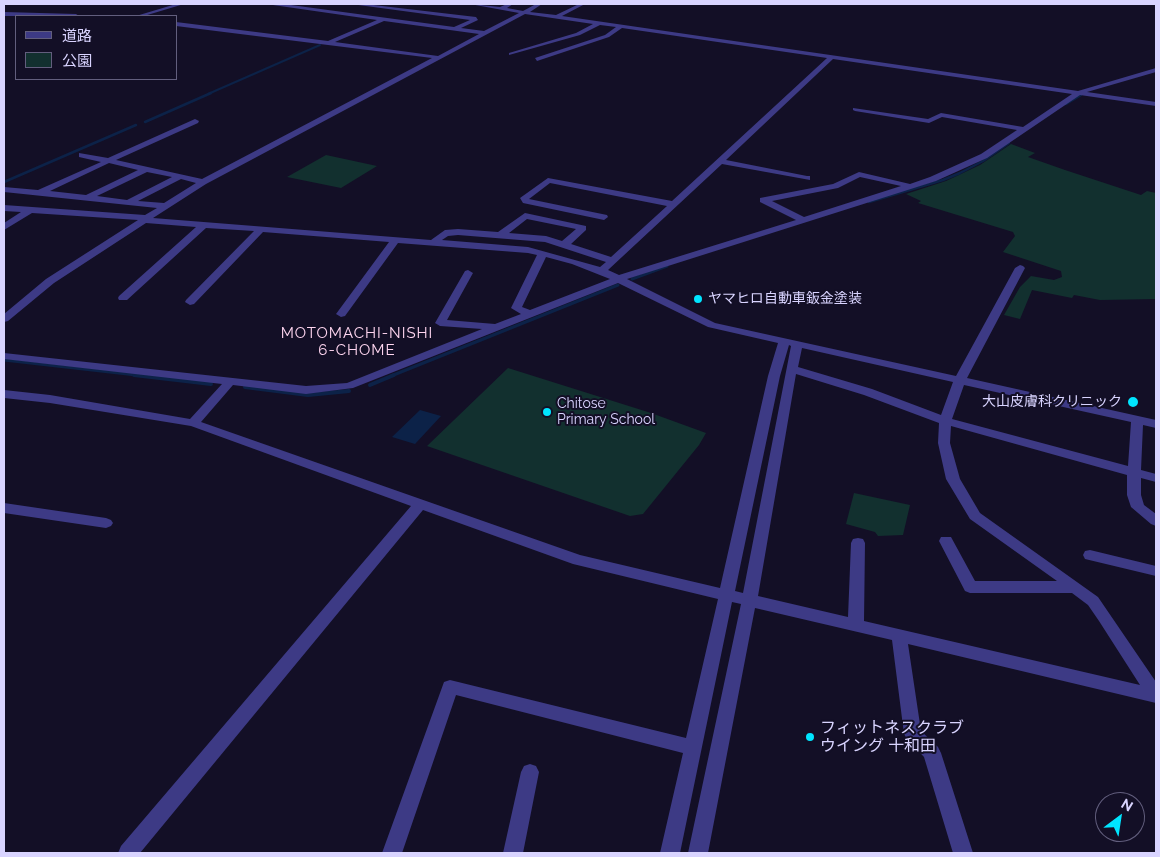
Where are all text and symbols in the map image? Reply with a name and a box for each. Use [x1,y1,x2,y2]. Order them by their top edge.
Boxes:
legend [15,15,178,80]
text: 道路 [62,27,92,45]
text: 公園 [62,52,92,70]
place label: ヤマヒロ自動車鈑金塗装 [708,291,862,307]
marker: ヤマヒロ自動車鈑金塗装 [692,293,704,305]
district label: MOTOMACHI-NISHI 6-CHOME [279,324,435,359]
place label: 大山皮膚科クリニック [982,394,1122,410]
marker: 大山皮膚科クリニック [1126,395,1140,409]
place label: Chitose Primary School [557,396,655,428]
marker: Chitose Primary School [541,406,553,418]
place label: フィットネスクラブ ウイング 十和田 [820,718,964,756]
marker: フィットネスクラブ ウイング 十和田 [804,731,816,743]
north arrow [1095,792,1145,842]
text: N [1119,795,1136,815]

